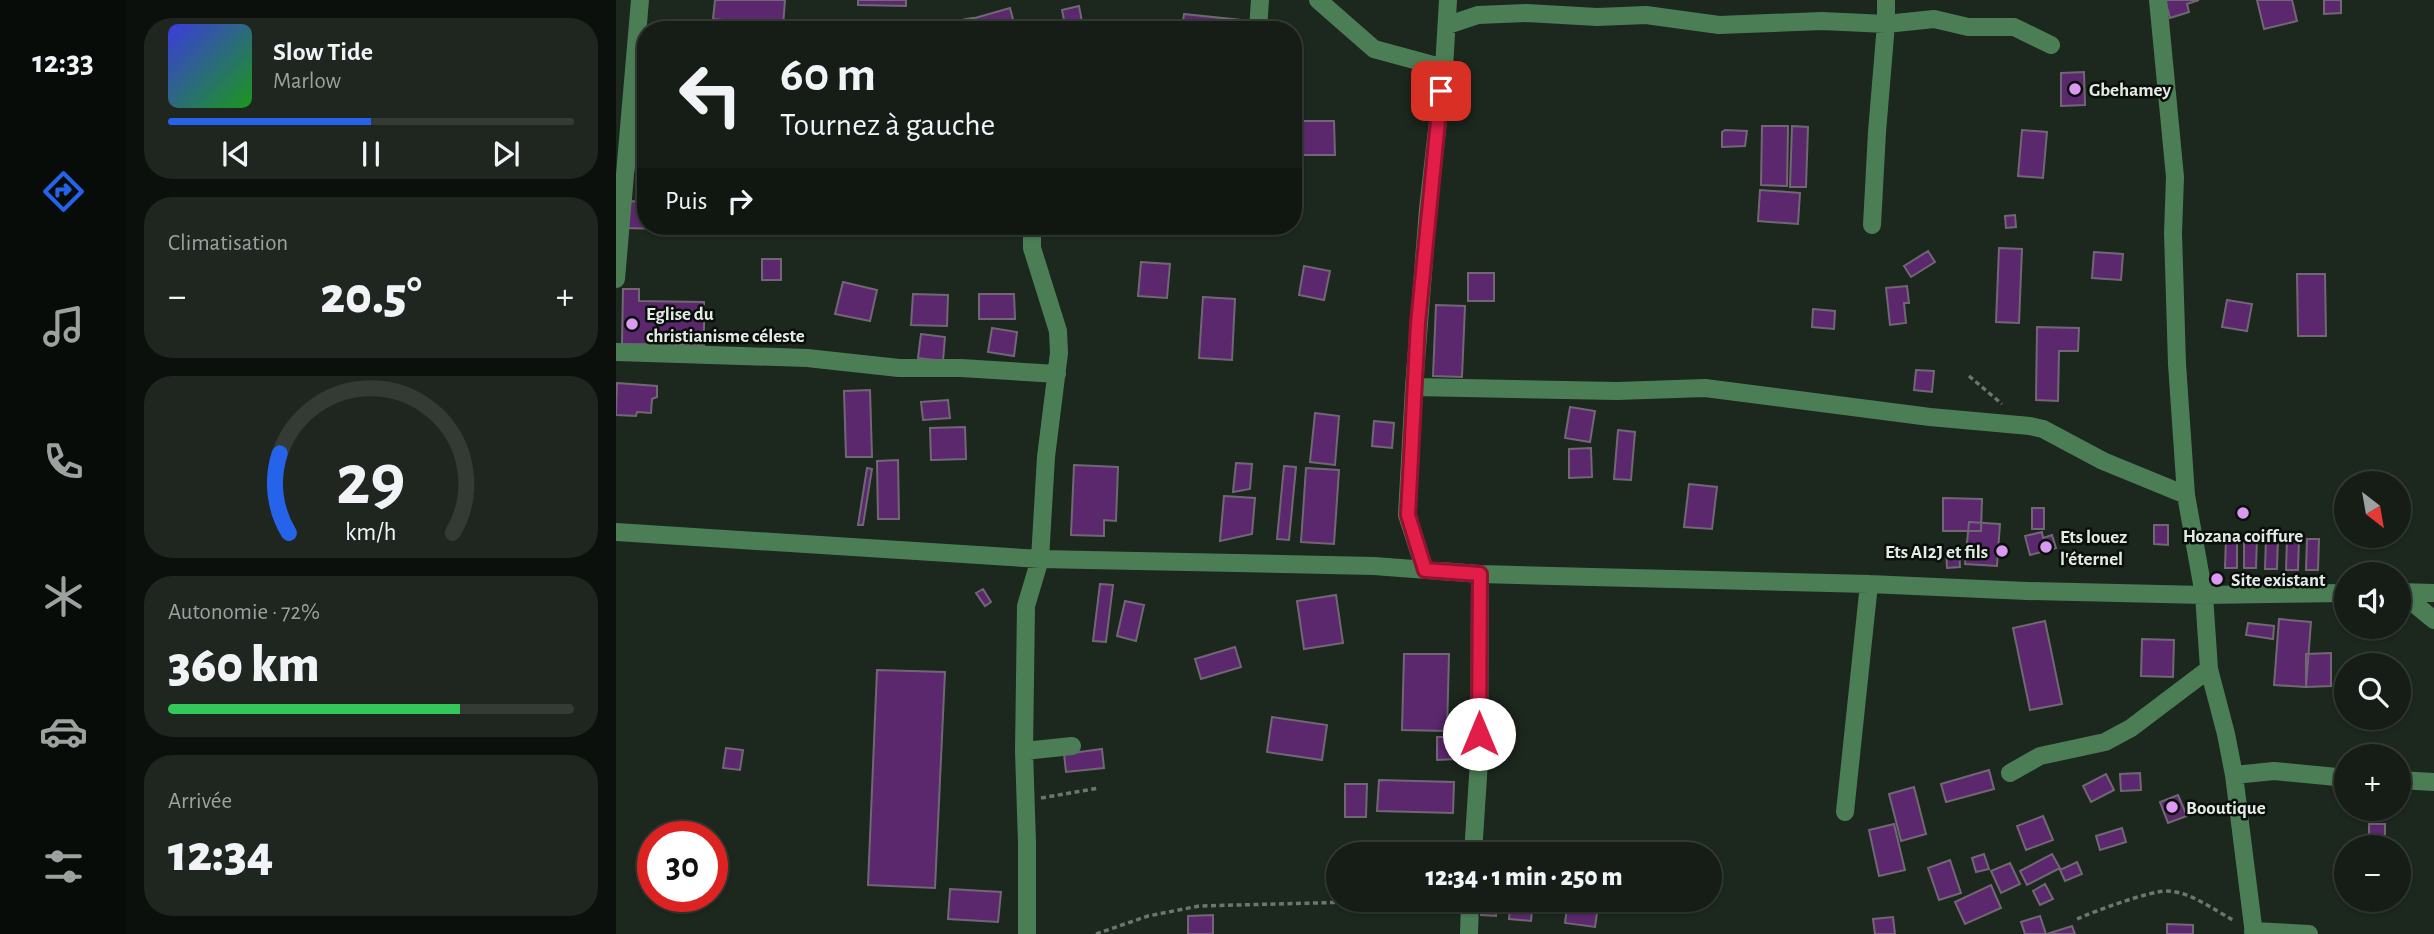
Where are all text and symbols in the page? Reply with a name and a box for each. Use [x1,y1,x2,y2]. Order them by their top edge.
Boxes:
text: Slow Tide [273,39,373,65]
text: 12:33 [32,46,94,78]
icon: left [665,49,756,140]
text: 60 m [780,51,876,100]
pin [1411,61,1471,121]
text: Marlow [273,70,341,93]
icon: arrive [1422,72,1460,110]
marker: Gbehamey [2067,81,2083,97]
place label: Gbehamey [2089,81,2171,100]
text: Tournez à gauche [780,109,995,141]
icon: previous [217,135,255,173]
icon: pause [352,135,390,173]
icon: next [487,135,525,173]
icon: directions [39,167,88,216]
icon: right [721,182,759,220]
text: Puis [665,188,707,214]
text: Climatisation [168,232,288,255]
text: 20.5° [320,270,422,322]
text: − [168,278,186,316]
text: + [556,278,574,316]
icon: music [39,302,88,351]
place label: Eglise du christianisme céleste [646,305,805,346]
marker: Eglise du christianisme céleste [624,316,640,332]
icon: phone [39,437,88,486]
text: 29 [336,445,406,518]
north arrow [2334,471,2412,548]
map controls [2334,471,2411,912]
marker: Hozana coiffure [2235,505,2251,521]
text: km/h [345,520,397,545]
place label: Hozana coiffure [2183,527,2303,546]
place label: Ets louez l'éternel [2060,528,2127,569]
marker: Ets louez l'éternel [2038,539,2054,555]
place label: Ets AI2J et fils [1885,543,1988,562]
marker: Ets AI2J et fils [1994,543,2010,559]
button: sound [2334,562,2411,639]
marker: Site existant [2209,571,2225,587]
place label: Site existant [2231,571,2326,590]
icon: climate [39,572,88,621]
text: Autonomie · 72% [168,601,320,624]
text: 360 km [168,639,320,691]
button: search [2334,653,2411,730]
position arrow [1442,697,1516,771]
icon: car [39,707,88,756]
button: + [2334,744,2411,821]
text: Arrivée [168,790,232,813]
marker: Booutique [2164,799,2180,815]
place label: Booutique [2186,799,2266,818]
speed limit sign: 30 [637,821,728,912]
text: 12:34 [168,828,274,880]
button: − [2334,835,2411,912]
icon: filters [39,842,88,891]
text: 12:34 · 1 min · 250 m [1425,864,1623,890]

